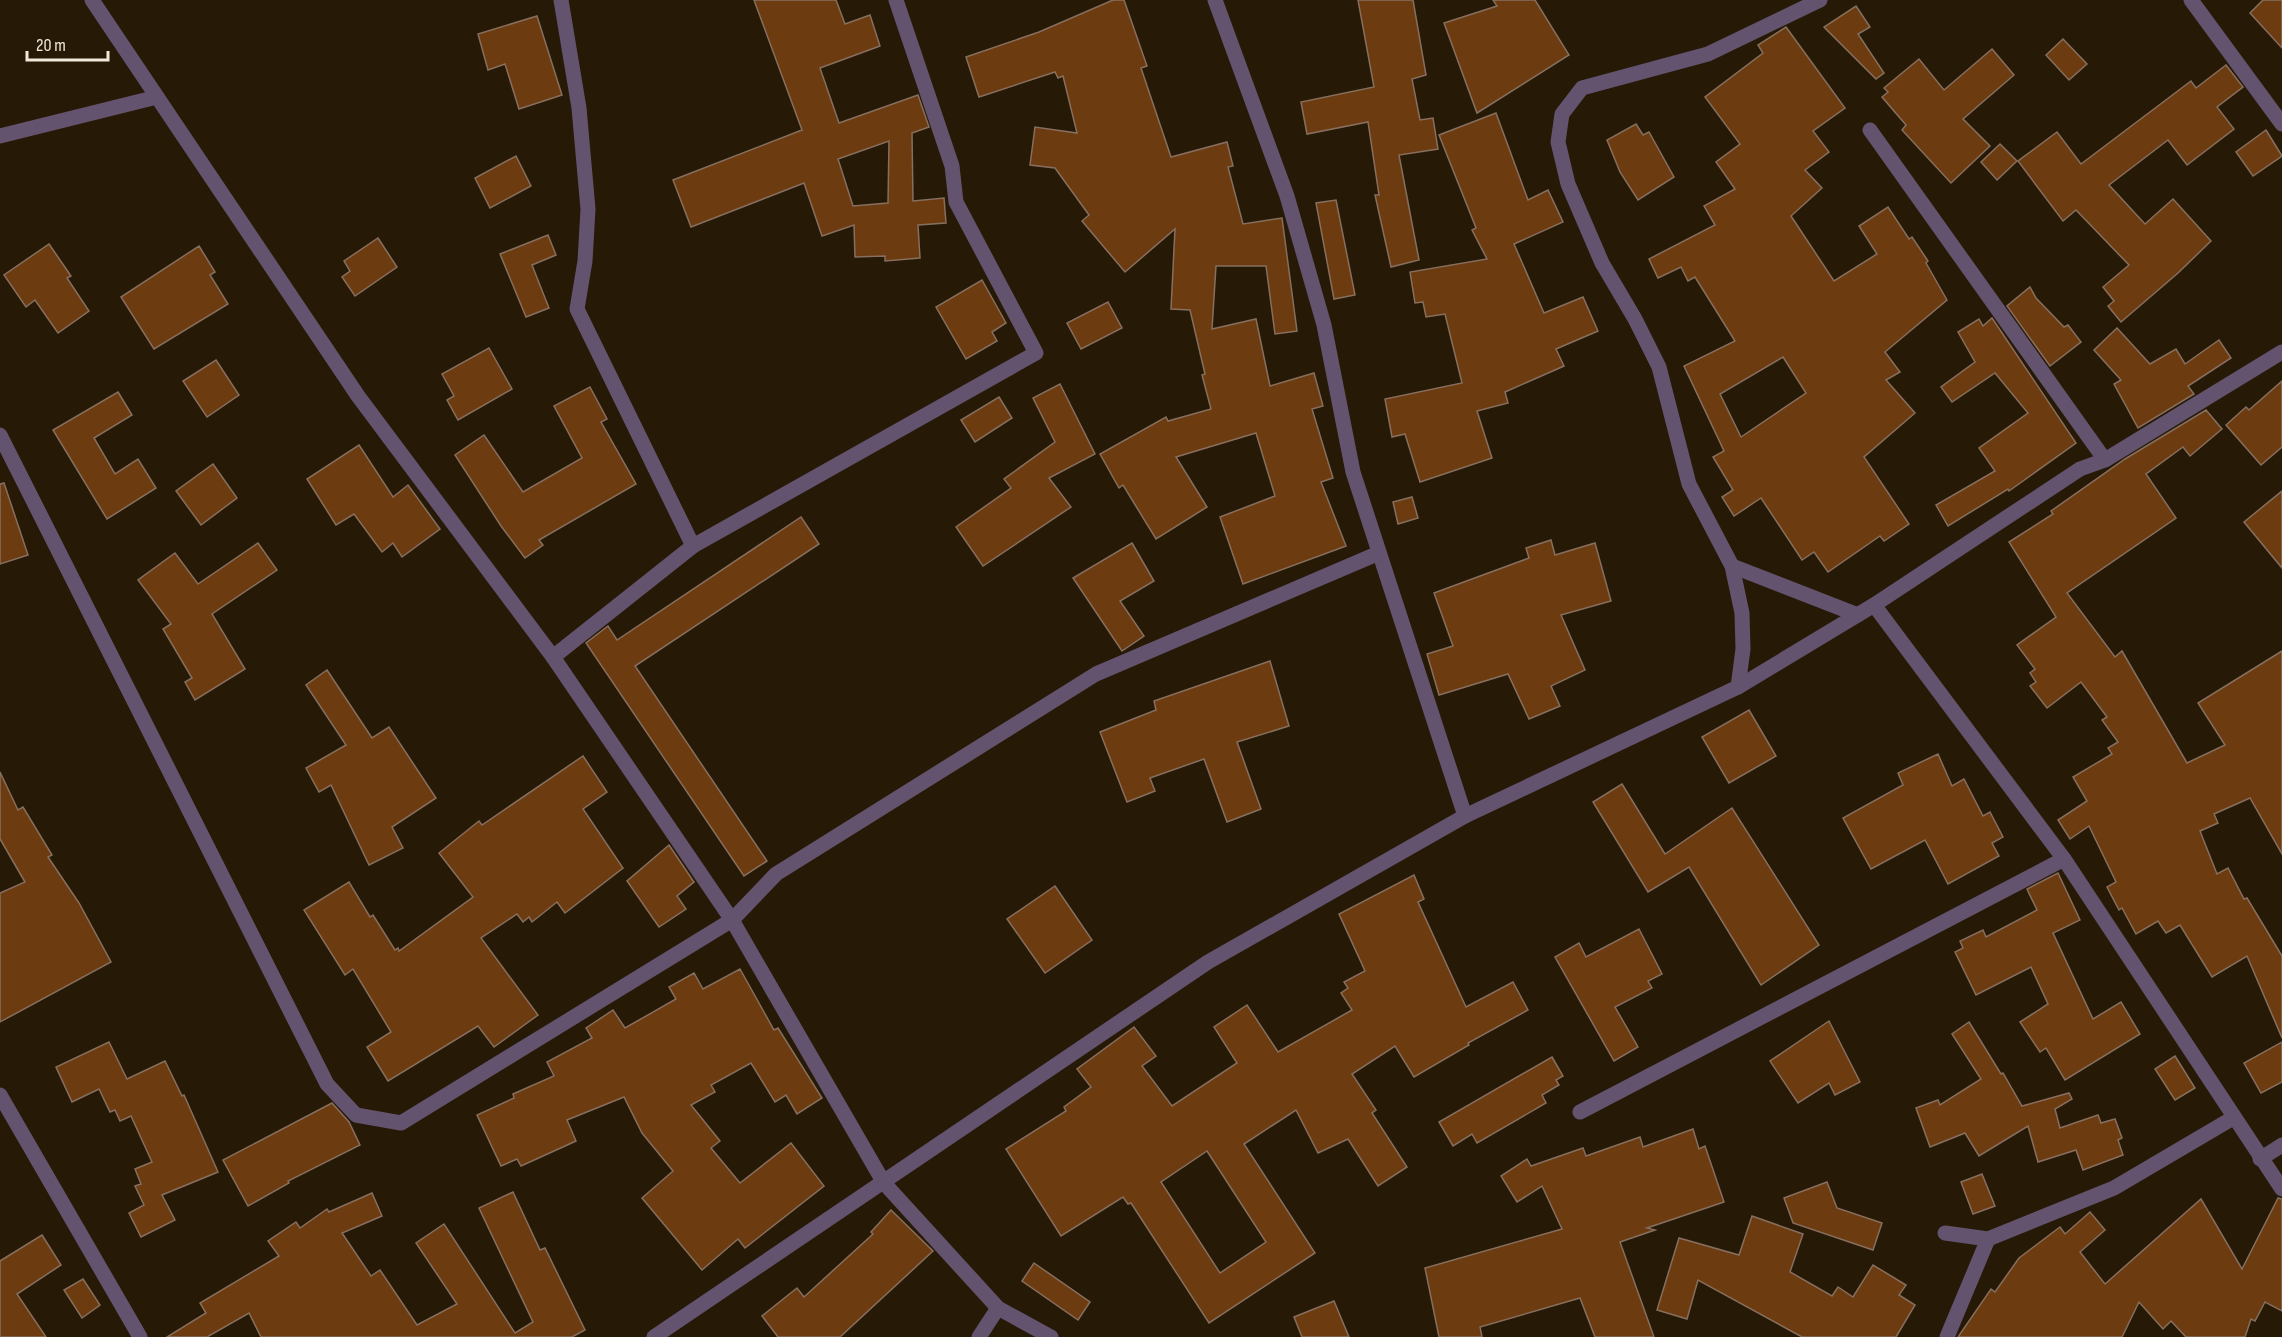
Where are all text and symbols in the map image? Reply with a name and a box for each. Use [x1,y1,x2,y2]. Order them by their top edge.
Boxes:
scale bar [27,24,108,62]
text: 20 m [36,35,66,56]

